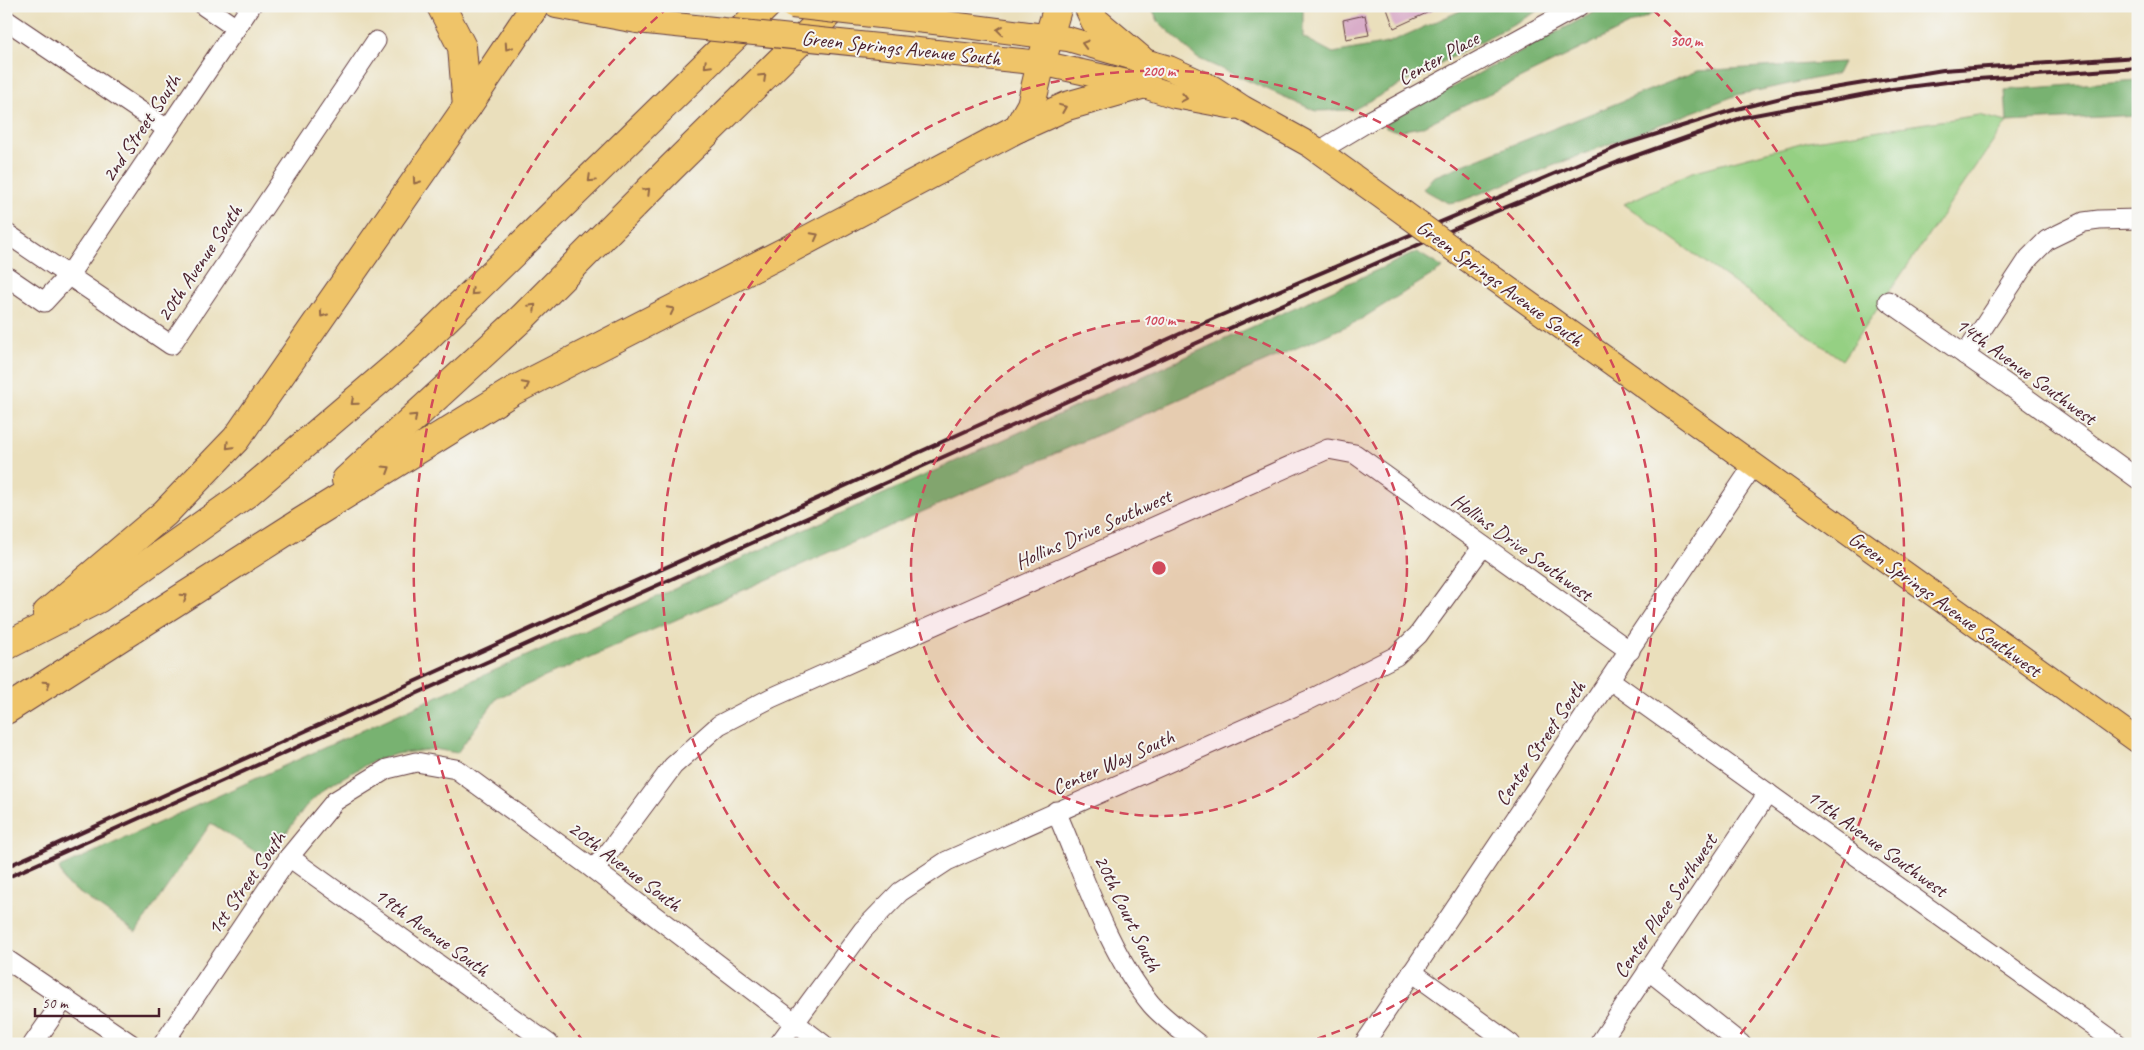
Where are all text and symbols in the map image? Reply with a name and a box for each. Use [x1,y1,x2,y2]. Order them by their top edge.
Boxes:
street label: Center Place [1393,24,1485,91]
street label: Green Springs Avenue South [800,25,1003,72]
one-way arrow [996,25,1004,36]
text: 300 m [1670,32,1704,51]
one-way arrow [1082,39,1090,49]
one-way arrow [505,41,514,51]
one-way arrow [703,59,712,68]
text: 200 m [1143,62,1177,81]
street label: 2nd Street South [95,68,187,187]
one-way arrow [758,74,767,83]
one-way arrow [1180,92,1189,103]
one-way arrow [1058,104,1067,115]
one-way arrow [587,173,596,182]
one-way arrow [413,175,422,185]
one-way arrow [642,188,651,197]
street label: 20th Avenue South [150,198,249,326]
street label: Green Springs Avenue South [1412,214,1590,353]
one-way arrow [810,232,819,242]
one-way arrow [471,286,480,295]
one-way arrow [527,303,536,312]
one-way arrow [666,306,675,316]
one-way arrow [320,308,329,318]
text: 100 m [1143,311,1177,330]
street label: 14th Avenue Southwest [1951,311,2103,432]
one-way arrow [521,381,530,391]
one-way arrow [351,396,360,405]
one-way arrow [409,414,418,423]
one-way arrow [226,441,235,450]
one-way arrow [382,465,391,475]
street label: Hollins Drive Southwest [1011,482,1177,575]
street label: Hollins Drive Southwest [1446,487,1599,608]
street label: Green Springs Avenue Southwest [1844,525,2048,684]
centre of rings [1150,559,1168,577]
one-way arrow [179,593,188,603]
street label: Center Street South [1489,674,1592,811]
one-way arrow [42,681,51,691]
street label: Center Way South [1048,723,1178,800]
street label: 11th Avenue Southwest [1802,783,1954,904]
street label: 20th Avenue South [563,815,688,918]
street label: 1st Street South [201,825,292,940]
street label: Center Place Southwest [1607,827,1724,983]
street label: 20th Court South [1088,850,1168,976]
street label: 19th Avenue South [370,882,496,983]
scale bar [35,985,159,1017]
text: 50 m [42,994,69,1013]

